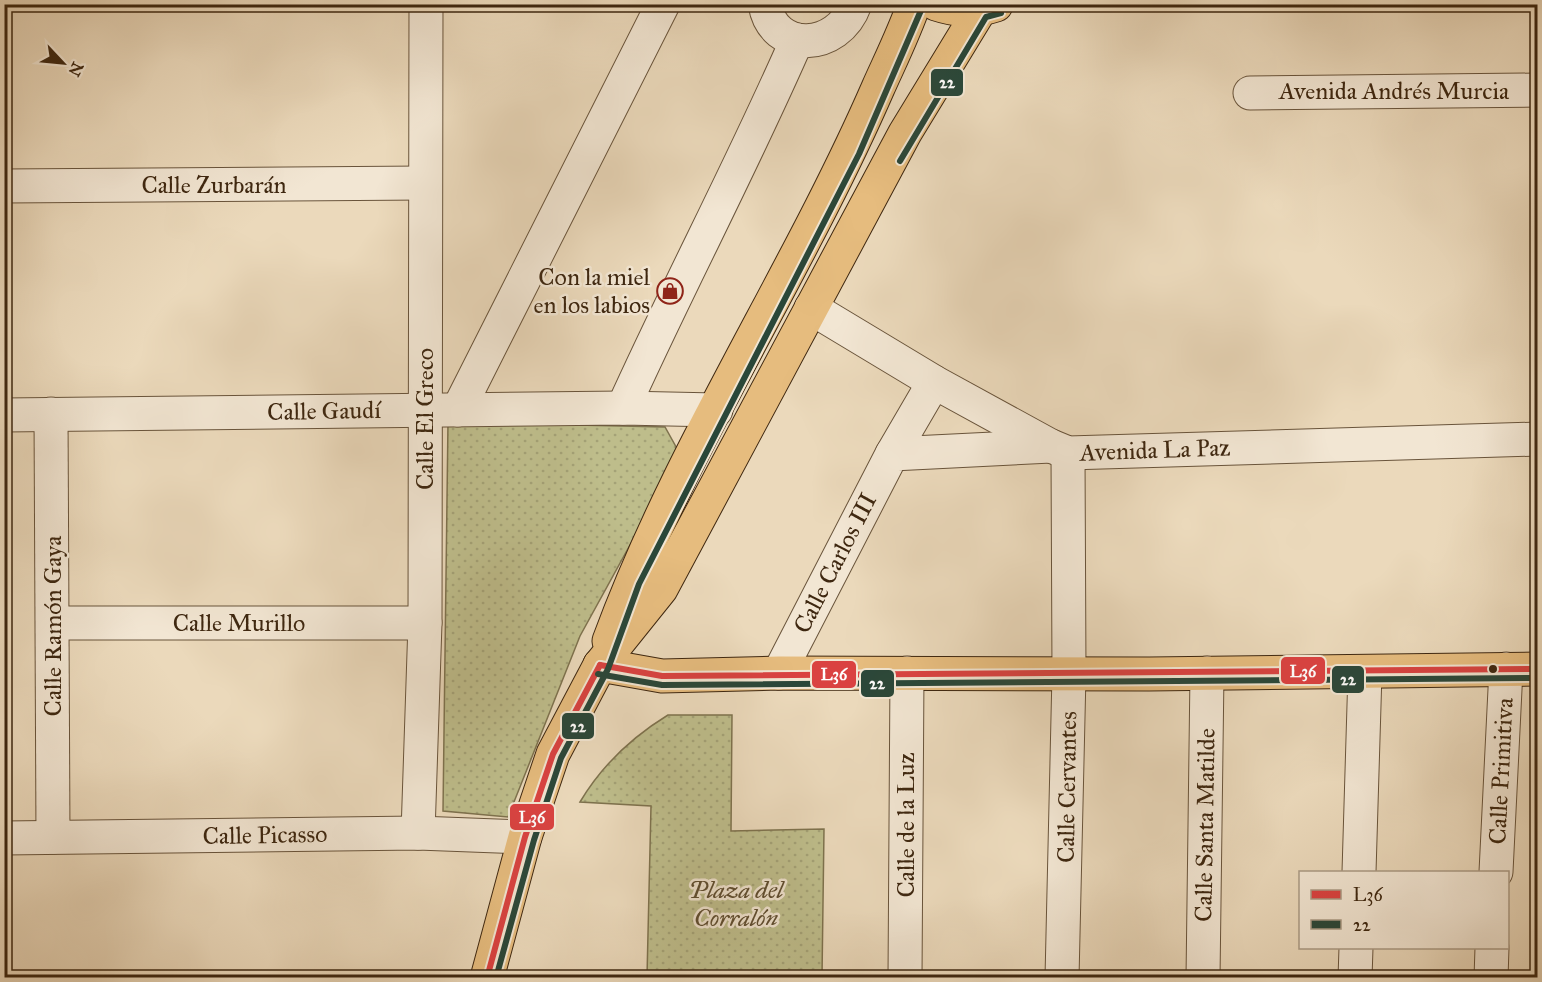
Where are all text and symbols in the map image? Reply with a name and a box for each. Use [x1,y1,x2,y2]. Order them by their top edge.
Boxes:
north arrow [33,33,93,93]
text: N [64,59,88,80]
line badge: 22 [930,68,964,97]
text: 22 [939,73,956,92]
street label: Avenida Andrés Murcia [1278,76,1510,106]
street label: Calle Zurbarán [141,170,287,200]
place label: Con la miel en los labios [534,262,650,320]
shop icon: Con la miel en los labios [655,276,685,306]
street label: Calle El Greco [410,348,440,490]
street label: Calle Gaudí [267,395,382,427]
street label: Avenida La Paz [1078,432,1231,468]
street label: Calle Carlos III [787,488,883,638]
street label: Calle Ramón Gaya [38,535,68,716]
street label: Calle Murillo [173,608,305,638]
line badge: L36 [1280,656,1326,685]
line badge: L36 [811,660,857,689]
text: L36 [1290,662,1317,682]
unlabelled marker [1487,663,1499,675]
text: L36 [821,665,848,685]
line badge: 22 [1331,665,1365,694]
line badge: 22 [860,669,895,698]
text: 22 [1340,670,1357,689]
text: 22 [869,674,886,693]
street label: Calle Primitiva [1482,696,1520,845]
street label: Calle Cervantes [1051,711,1083,863]
line badge: 22 [561,712,595,740]
text: 22 [570,717,587,736]
street label: Calle Santa Matilde [1188,728,1222,922]
street label: Calle de la Luz [891,752,921,898]
line badge: L36 [509,803,555,831]
text: L36 [519,808,546,828]
street label: Calle Picasso [202,819,328,851]
legend [1299,871,1509,949]
park label: Plaza del Corralón [689,875,786,933]
text: L36 [1353,884,1383,906]
text: 22 [1353,914,1371,936]

